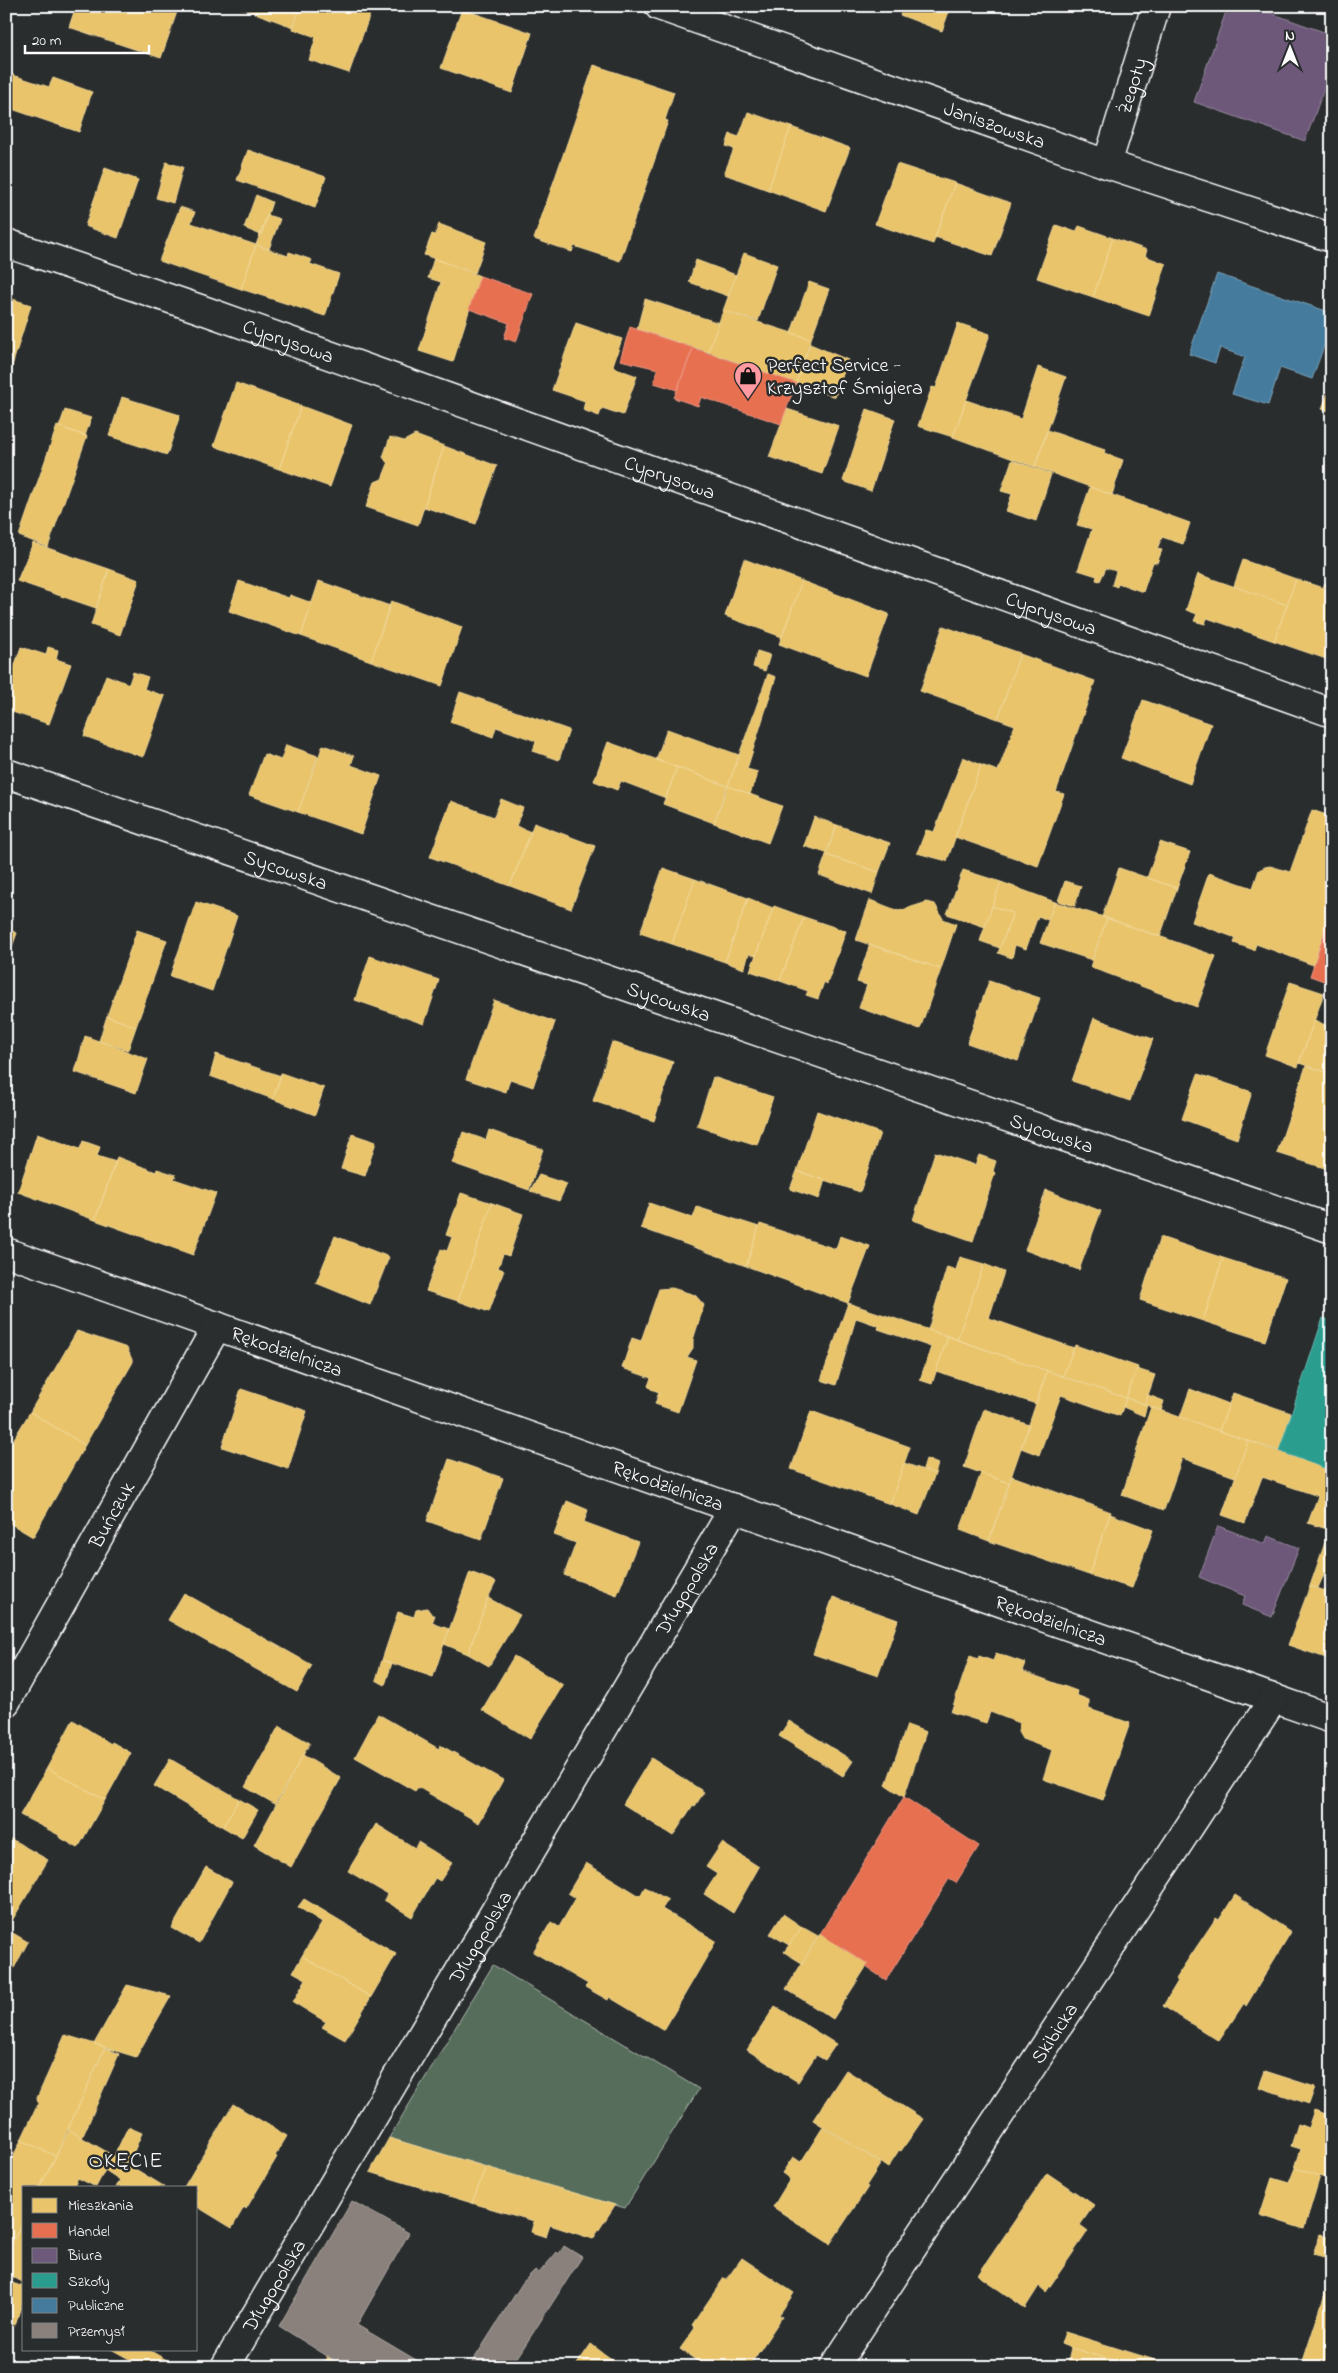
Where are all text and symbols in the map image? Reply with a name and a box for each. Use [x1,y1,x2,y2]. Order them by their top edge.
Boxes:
scale bar [25,22,149,54]
north arrow [1266,22,1316,72]
text: N [1285,26,1295,47]
text: 20 m [32,30,62,52]
street label: Żegoty [1111,55,1156,118]
street label: Janiszowska [939,95,1049,158]
street label: Cyprysowa [238,313,337,373]
place label: Perfect Service - Krzysztof Śmigiera [767,352,923,405]
shop icon: Perfect Service - Krzysztof Śmigiera [733,361,763,400]
street label: Cyprysowa [620,450,719,509]
street label: Cyprysowa [1001,586,1100,645]
street label: Sycowska [239,844,331,899]
street label: Sycowska [622,976,714,1031]
street label: Sycowska [1005,1107,1097,1163]
street label: Rękodzielnicza [227,1320,346,1386]
street label: Rękodzielnicza [608,1455,727,1521]
street label: Buńczuk [83,1477,144,1555]
street label: Długopolska [649,1538,727,1643]
street label: Rękodzielnicza [991,1589,1110,1655]
street label: Długopolska [443,1886,521,1991]
street label: Skibicka [1025,1998,1087,2070]
district label: OKĘCIE [88,2146,164,2178]
legend [22,2186,198,2350]
text: Mieszkania [68,2195,133,2217]
text: Handel [68,2221,110,2243]
street label: Długopolska [236,2234,315,2339]
text: Biura [67,2245,102,2267]
text: Szkoły [68,2271,110,2294]
text: Publiczne [68,2295,124,2317]
text: Przemysł [68,2321,125,2344]

